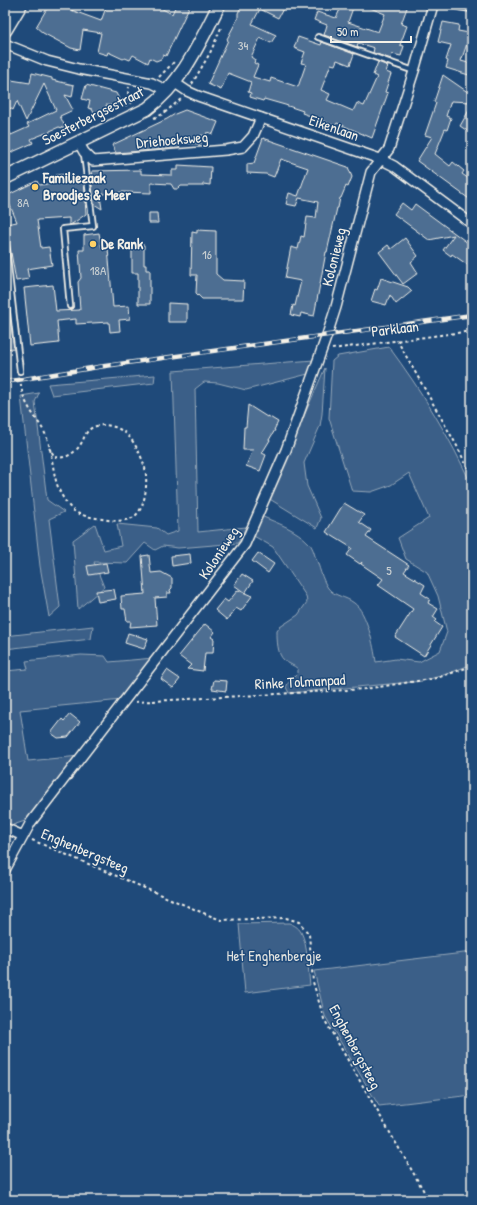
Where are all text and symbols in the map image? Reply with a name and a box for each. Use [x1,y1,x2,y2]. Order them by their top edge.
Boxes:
scale bar [331,18,411,44]
text: 50 m [337,23,358,40]
house number: 34 [238,36,248,54]
street label: Soesterbergsestraat [38,80,148,150]
street label: Eikenlaan [306,109,362,146]
street label: Driehoeksweg [135,126,209,153]
place label: Familiezaak Broodjes & Meer [42,167,131,205]
marker: Familiezaak Broodjes & Meer [30,182,40,192]
house number: 8A [17,193,30,211]
street label: Kolonieweg [316,225,351,288]
place label: De Rank [101,233,144,254]
marker: De Rank [88,239,98,249]
house number: 16 [202,245,212,263]
house number: 18A [90,261,107,279]
street label: Parklaan [370,315,420,342]
street label: Kolonieweg [193,522,244,583]
house number: 5 [386,561,392,579]
street label: Rinke Tolmanpad [254,669,346,694]
street label: Enghenbergsteeg [38,823,133,879]
park label: Het Enghenbergje [227,945,321,966]
street label: Enghenbergsteeg [324,1001,387,1093]

